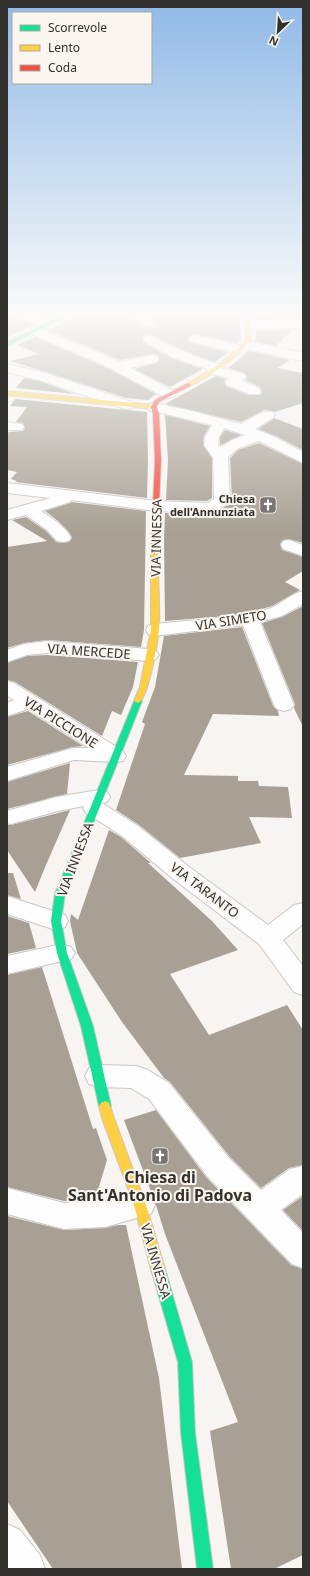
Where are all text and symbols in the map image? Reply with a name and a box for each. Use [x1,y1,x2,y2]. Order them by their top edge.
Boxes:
legend [12,12,152,84]
north arrow [258,12,298,52]
text: Scorrevole [48,19,107,36]
text: N [266,33,281,50]
text: Lento [48,39,80,56]
text: Coda [48,59,77,76]
place label: Chiesa dell'Annunziata [170,491,255,519]
church icon: Chiesa dell'Annunziata [258,495,278,515]
street label: VIA INNESSA [146,498,166,577]
street label: VIA SIMETO [194,606,268,634]
street label: VIA MERCEDE [47,639,131,663]
street label: VIA PICCIONE [21,692,101,752]
street label: VIA INNESSA [53,819,98,899]
street label: VIA TARANTO [167,858,243,922]
church icon: Chiesa di Sant'Antonio di Padova [150,1146,170,1166]
place label: Chiesa di Sant'Antonio di Padova [68,1166,252,1206]
street label: VIA INNESSA [137,1221,176,1302]

